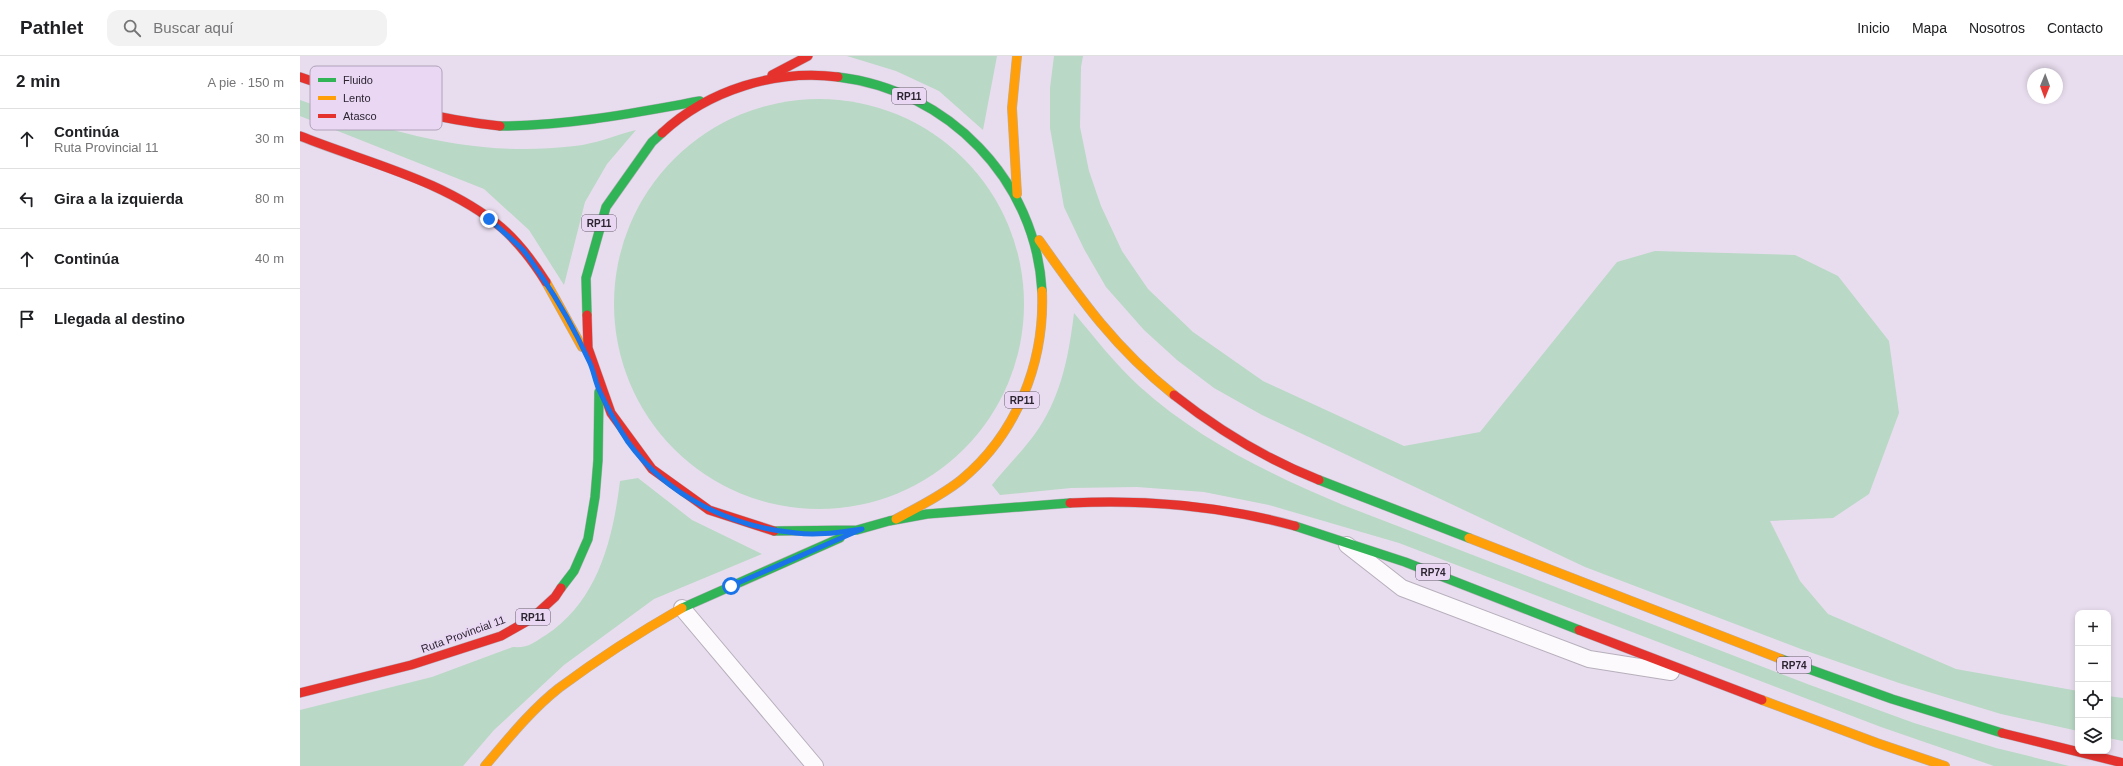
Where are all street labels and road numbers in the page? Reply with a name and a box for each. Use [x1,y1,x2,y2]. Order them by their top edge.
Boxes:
road number: RP11 [892,88,926,104]
road number: RP11 [582,215,616,231]
road number: RP11 [1005,392,1039,408]
road number: RP74 [1416,564,1450,580]
road number: RP11 [516,609,550,625]
street label: Ruta Provincial 11 [419,613,507,655]
road number: RP74 [1777,657,1811,673]

